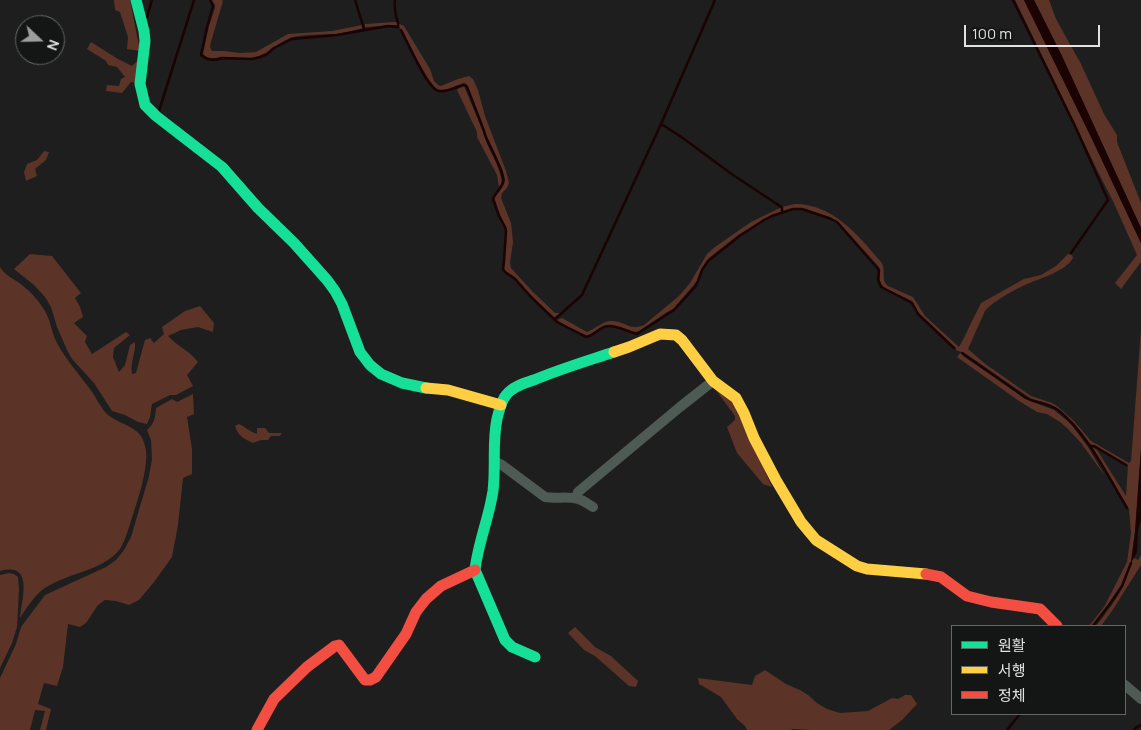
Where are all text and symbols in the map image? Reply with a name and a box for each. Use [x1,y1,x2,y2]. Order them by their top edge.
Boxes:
north arrow [15,15,65,65]
scale bar [966,15,1102,47]
text: 100 m [972,23,1012,44]
text: N [43,37,64,53]
legend [951,625,1126,715]
text: 원활 [998,635,1026,656]
text: 서행 [998,660,1026,681]
text: 정체 [998,685,1026,706]

